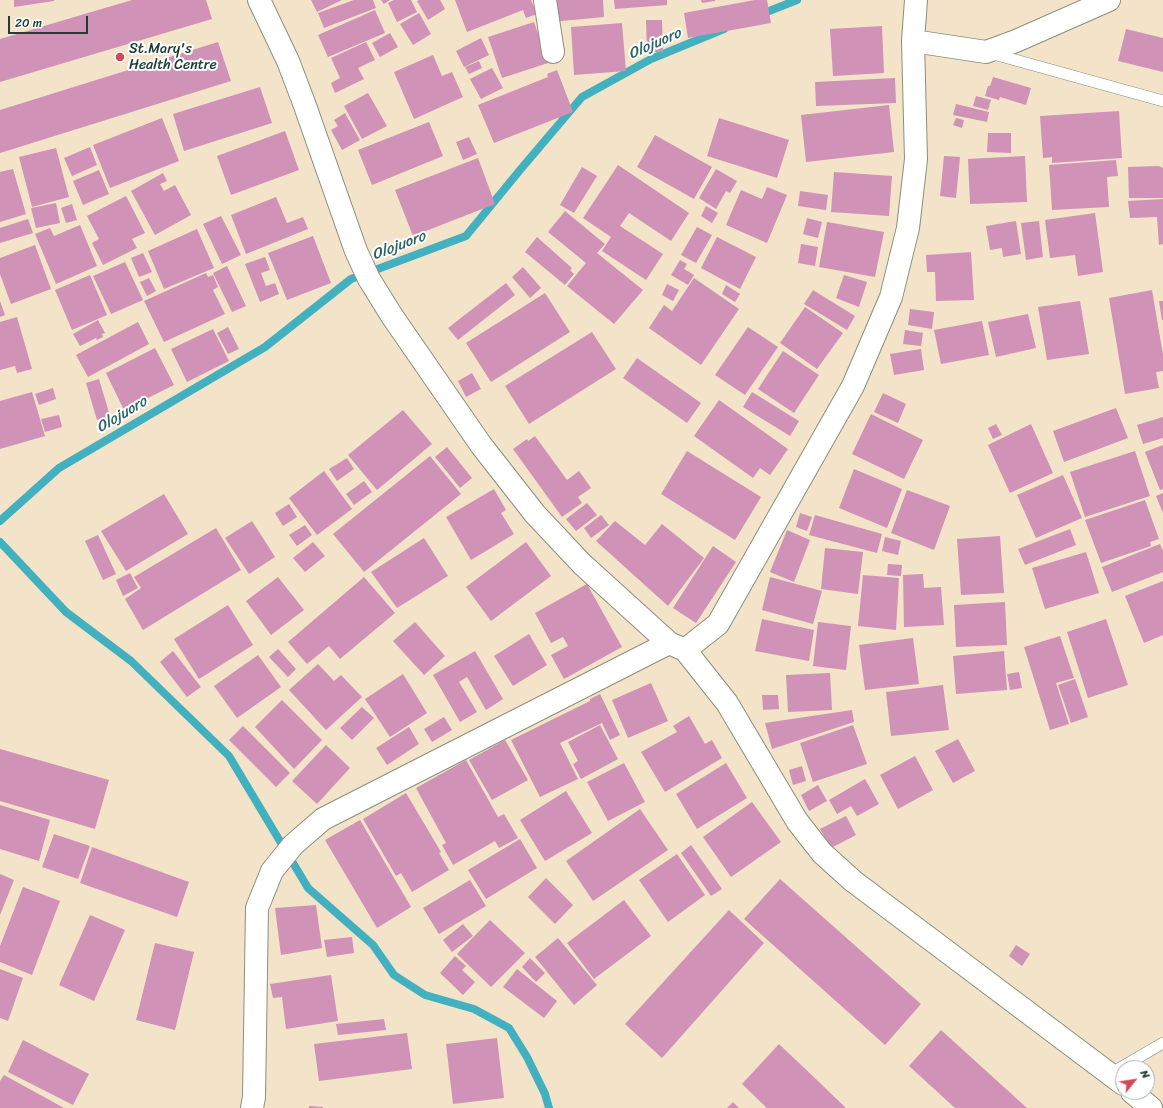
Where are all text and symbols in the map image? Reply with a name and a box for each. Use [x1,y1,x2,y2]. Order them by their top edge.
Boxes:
scale bar [10,8,90,34]
text: 20 m [15,12,42,34]
water label: Olojuoro [626,24,684,64]
place label: St.Mary's Health Centre [129,41,217,74]
marker: St.Mary's Health Centre [114,51,126,63]
water label: Olojuoro [370,228,428,264]
water label: Olojuoro [93,393,151,437]
north arrow [1115,1060,1155,1100]
text: N [1135,1066,1155,1082]

